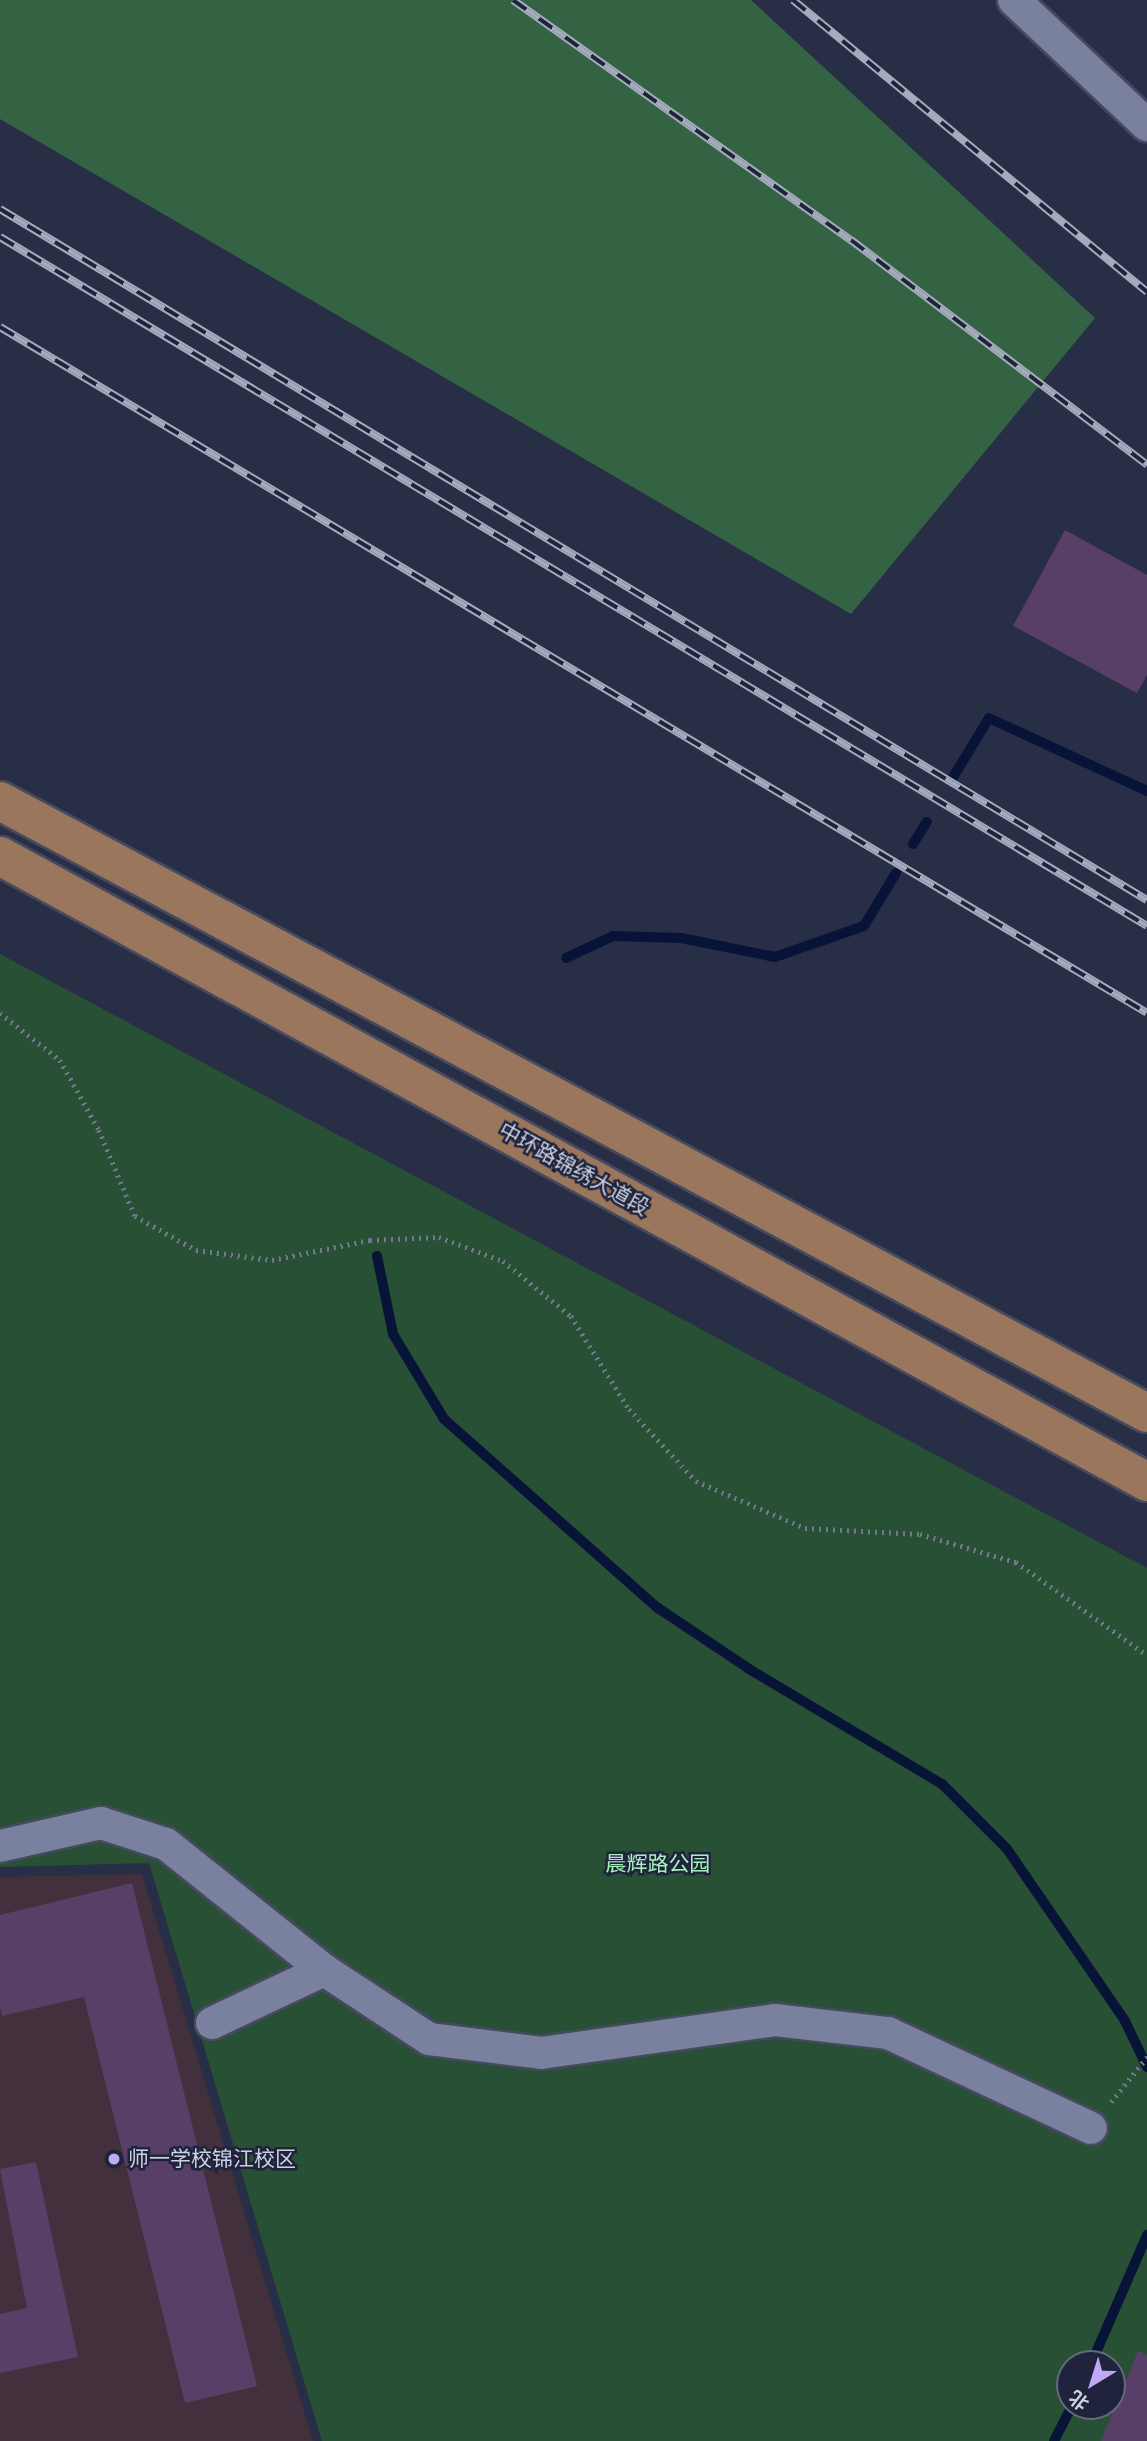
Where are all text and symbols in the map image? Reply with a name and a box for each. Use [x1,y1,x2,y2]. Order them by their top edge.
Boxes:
street label: 中环路锦绣大道段 [494,1117,654,1221]
park label: 晨辉路公园 [606,1851,710,1877]
place label: 师一学校锦江校区 [128,2146,296,2172]
marker: 师一学校锦江校区 [106,2151,122,2167]
north arrow [1056,2350,1126,2420]
text: 北 [1064,2385,1094,2415]

